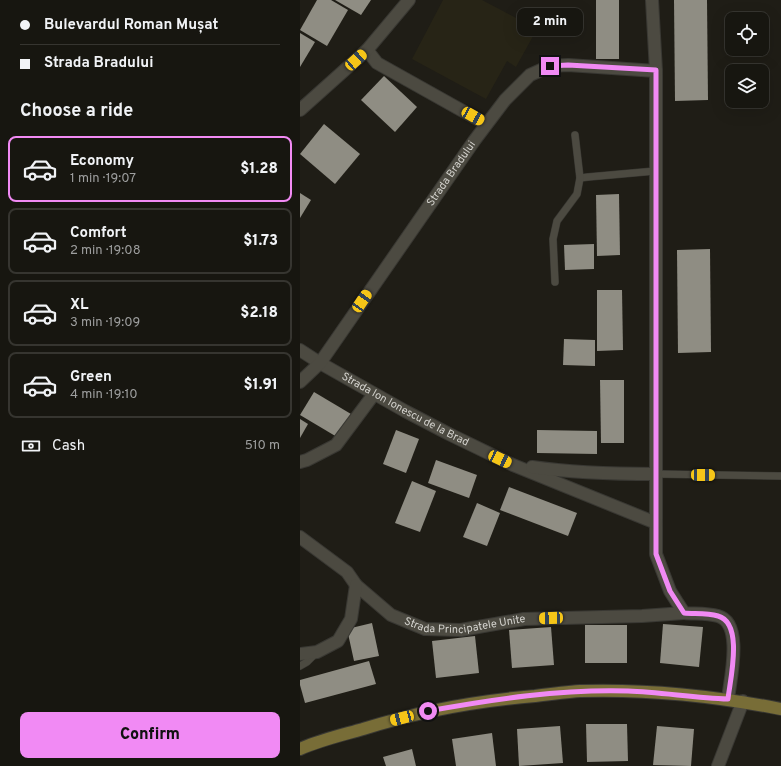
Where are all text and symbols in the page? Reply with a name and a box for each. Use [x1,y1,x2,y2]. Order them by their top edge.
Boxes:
callout: 2 min [517,8,583,36]
map controls [725,12,769,108]
button: locate [725,12,769,56]
text: 2 min [533,14,567,30]
text: Bulevardul Roman Mușat [44,16,218,35]
car [343,48,369,72]
text: Strada Bradului [44,54,154,73]
route end [541,57,559,75]
button: layers [725,64,769,108]
text: Choose a ride [20,100,133,123]
car [460,105,486,127]
street label: Strada Bradului [424,138,479,209]
icon: car [22,151,58,187]
text: Economy [70,152,134,171]
text: $1.28 [240,160,278,179]
text: 1 min · 19:07 [70,171,136,187]
icon: car [22,223,58,259]
text: Comfort [70,224,127,243]
text: $1.73 [243,232,278,251]
text: 2 min · 19:08 [70,243,141,259]
car [350,288,374,314]
icon: car [22,295,58,331]
text: XL [70,296,88,315]
text: $2.18 [240,304,278,323]
text: 3 min · 19:09 [70,315,140,331]
icon: car [22,367,58,403]
text: Green [70,368,112,387]
street label: Strada Ion Ionescu de la Brad [339,370,471,450]
text: $1.91 [243,376,278,395]
text: 4 min · 19:10 [70,387,138,403]
icon: cash [20,435,42,457]
text: Cash [52,437,85,456]
text: 510 m [245,438,280,454]
car [487,448,513,470]
car [691,469,715,481]
street label: Strada Principatele Unite [402,612,527,637]
car [539,612,563,624]
route start [419,702,437,720]
car [389,709,415,727]
button: Confirm [20,712,280,758]

